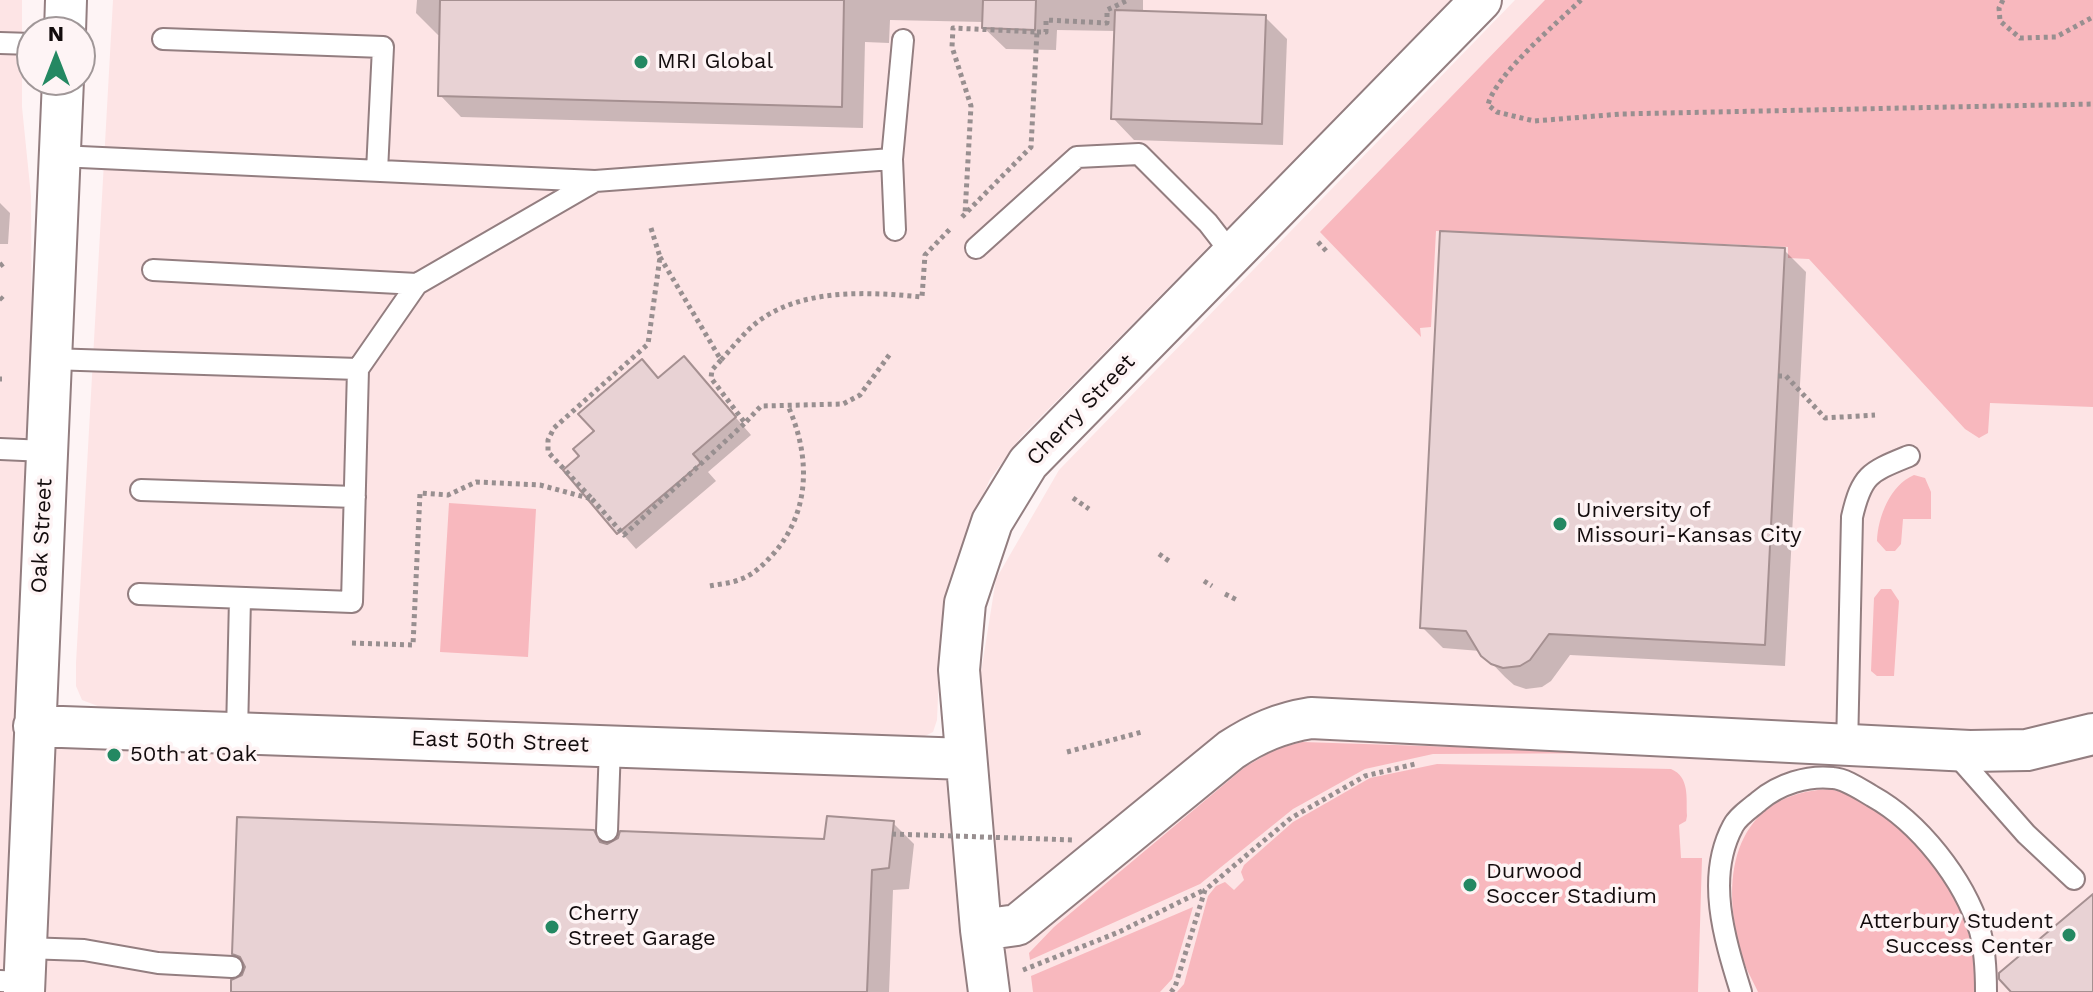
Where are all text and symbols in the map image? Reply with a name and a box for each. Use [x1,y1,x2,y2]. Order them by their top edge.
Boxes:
north arrow [16,16,96,96]
text: N [48,21,64,46]
place label: MRI Global [657,49,773,75]
marker: MRI Global [632,53,650,71]
street label: Cherry Street [1021,349,1141,471]
street label: Oak Street [26,478,58,594]
place label: University of Missouri-Kansas City [1576,498,1801,550]
marker: University of Missouri-Kansas City [1551,515,1569,533]
street label: East 50th Street [411,726,589,758]
place label: 50th at Oak [130,742,257,768]
marker: 50th at Oak [105,746,123,764]
place label: Durwood Soccer Stadium [1486,859,1657,910]
marker: Durwood Soccer Stadium [1461,876,1479,894]
place label: Cherry Street Garage [568,901,716,952]
place label: Atterbury Student Success Center [1859,909,2053,960]
marker: Cherry Street Garage [543,918,561,936]
marker: Atterbury Student Success Center [2060,926,2078,944]

